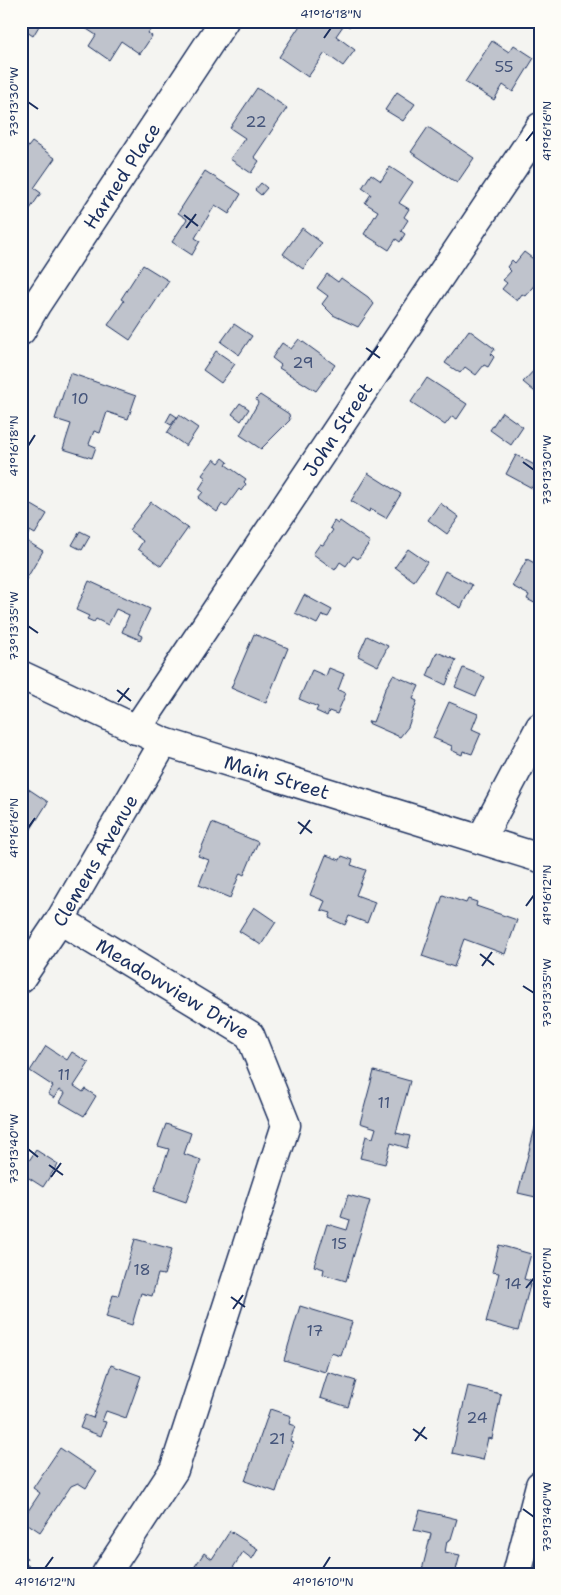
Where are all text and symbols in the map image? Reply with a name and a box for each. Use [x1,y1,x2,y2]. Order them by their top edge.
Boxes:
text: 41°16'18"N [300,6,362,22]
house number: 55 [494,56,514,77]
text: 73°13'30"W [6,67,22,137]
text: 41°16'16"N [539,101,555,161]
house number: 22 [245,111,267,132]
street label: Harned Place [78,118,166,234]
house number: 29 [292,352,314,373]
street label: John Street [297,378,378,481]
house number: 10 [71,388,89,409]
text: 41°16'18"N [6,415,22,477]
text: 73°13'30"W [539,435,555,505]
text: 73°13'35"W [6,591,22,661]
street label: Main Street [221,749,333,805]
street label: Clemens Avenue [47,790,144,931]
text: 41°16'16"N [6,798,22,858]
text: 41°16'12"N [539,865,555,925]
street label: Meadowview Drive [91,933,254,1045]
text: 73°13'35"W [539,958,555,1028]
house number: 11 [58,1064,70,1085]
house number: 11 [378,1092,390,1113]
text: 73°13'40"W [6,1114,22,1184]
house number: 15 [331,1233,347,1254]
text: 41°16'10"N [539,1247,555,1309]
house number: 18 [133,1259,151,1280]
house number: 14 [504,1273,522,1294]
house number: 17 [306,1320,324,1341]
house number: 24 [466,1407,488,1428]
house number: 21 [268,1428,286,1449]
text: 73°13'40"W [539,1482,555,1552]
text: 41°16'12"N [15,1574,75,1590]
text: 41°16'10"N [292,1574,354,1590]

